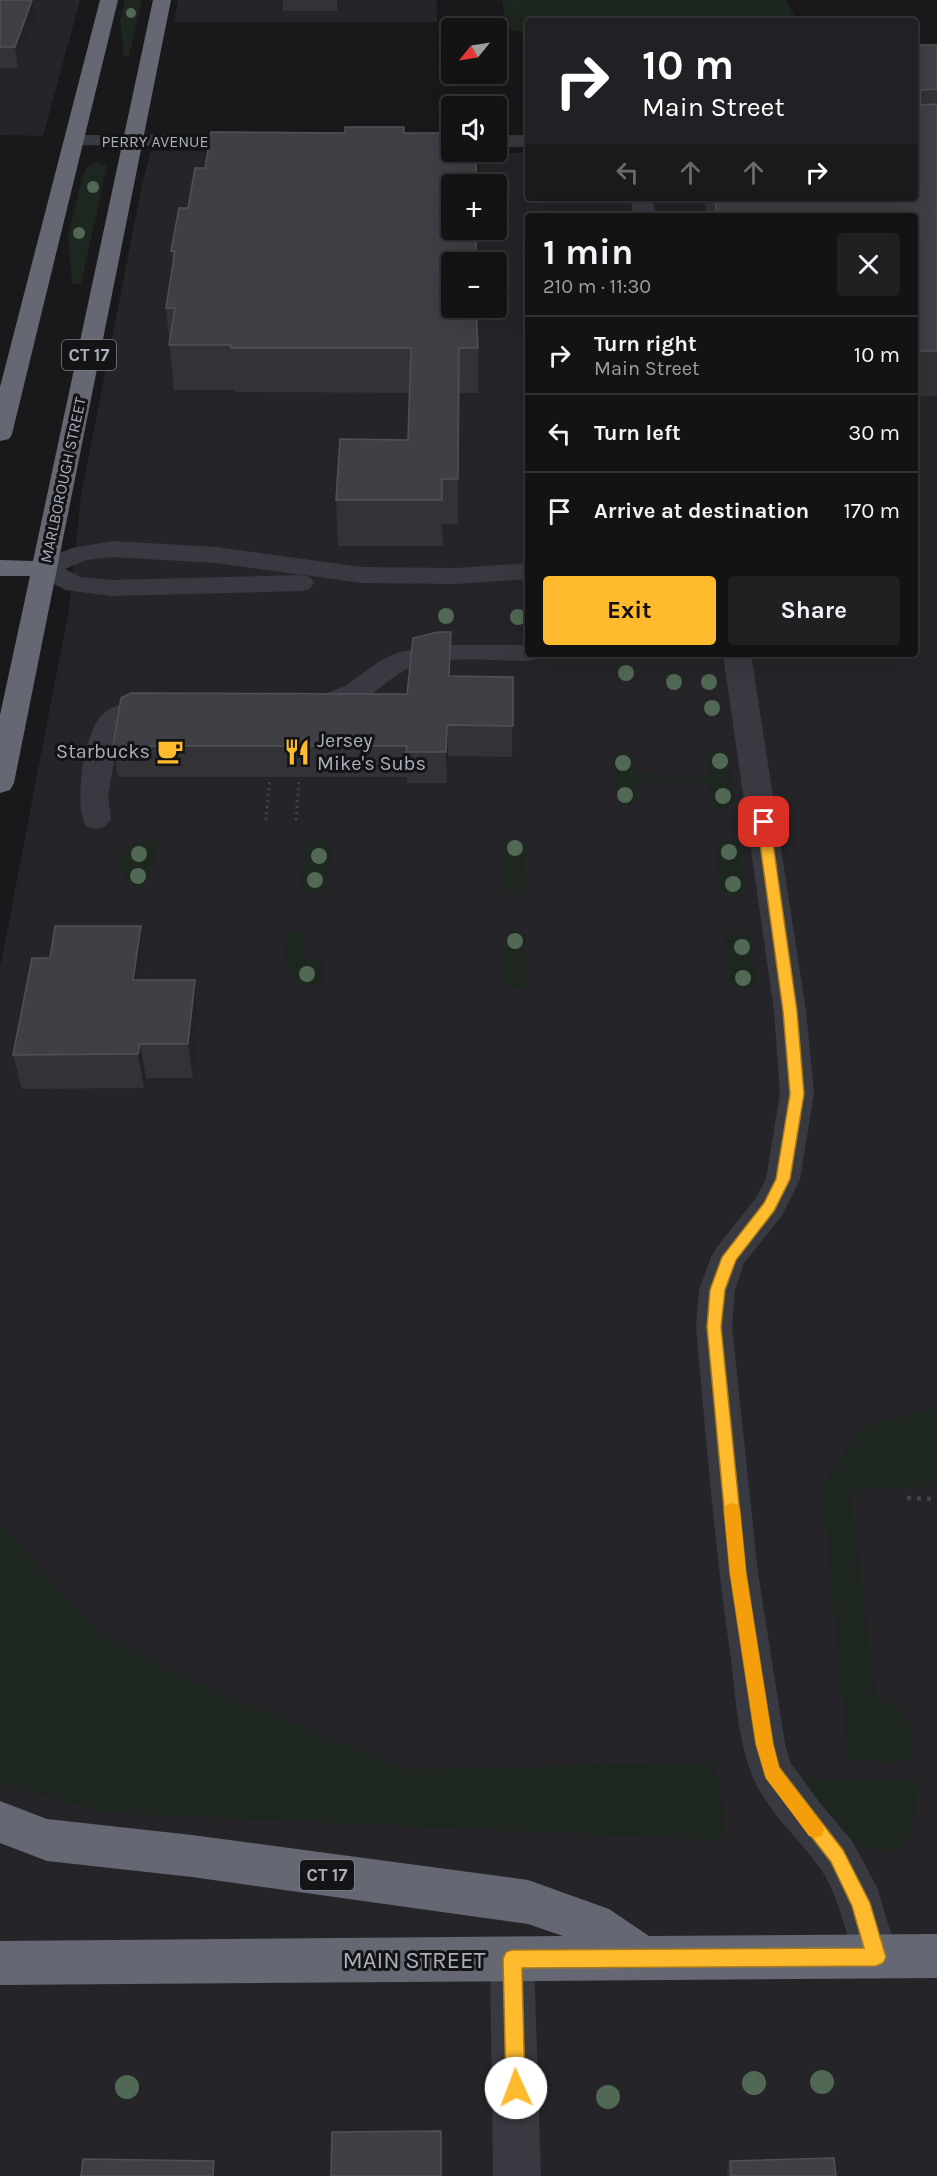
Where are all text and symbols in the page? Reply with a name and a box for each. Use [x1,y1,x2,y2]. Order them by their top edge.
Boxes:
north arrow [441,18,507,84]
map controls [441,18,507,318]
text: 10 m [642,40,734,90]
icon: right [543,42,621,120]
text: Main Street [642,91,785,123]
button: sound [441,96,507,162]
street label: PERRY AVENUE [101,132,209,151]
icon: left [611,156,644,189]
icon: ahead [674,156,707,189]
icon: ahead [737,156,770,189]
icon: right [800,156,833,189]
button: + [441,174,507,240]
text: 1 min [543,231,633,273]
button: close [837,233,900,296]
button: − [441,252,507,318]
text: 210 m · 11:30 [543,275,651,298]
text: Turn right [594,331,697,357]
icon: right [543,339,576,372]
road number: CT 17 [62,340,116,370]
text: 10 m [854,342,900,368]
text: Main Street [594,357,700,380]
street label: MARLBOROUGH STREET [36,395,90,565]
icon: left [543,417,576,450]
text: Turn left [594,420,681,446]
text: 30 m [848,420,900,446]
icon: arrive [543,495,576,528]
text: Arrive at destination [594,498,809,524]
text: 170 m [844,498,900,524]
button: Exit [543,576,716,645]
button: Share [728,576,900,645]
place label: Jersey Mike's Subs [317,729,426,775]
cafe icon: Starbucks [155,736,185,766]
restaurant icon: Jersey Mike's Subs [282,737,312,767]
place label: Starbucks [56,740,150,763]
pin [738,796,789,847]
icon: arrive [747,805,780,838]
road number: CT 17 [300,1860,354,1890]
street label: MAIN STREET [342,1946,486,1974]
position arrow [484,2056,548,2120]

